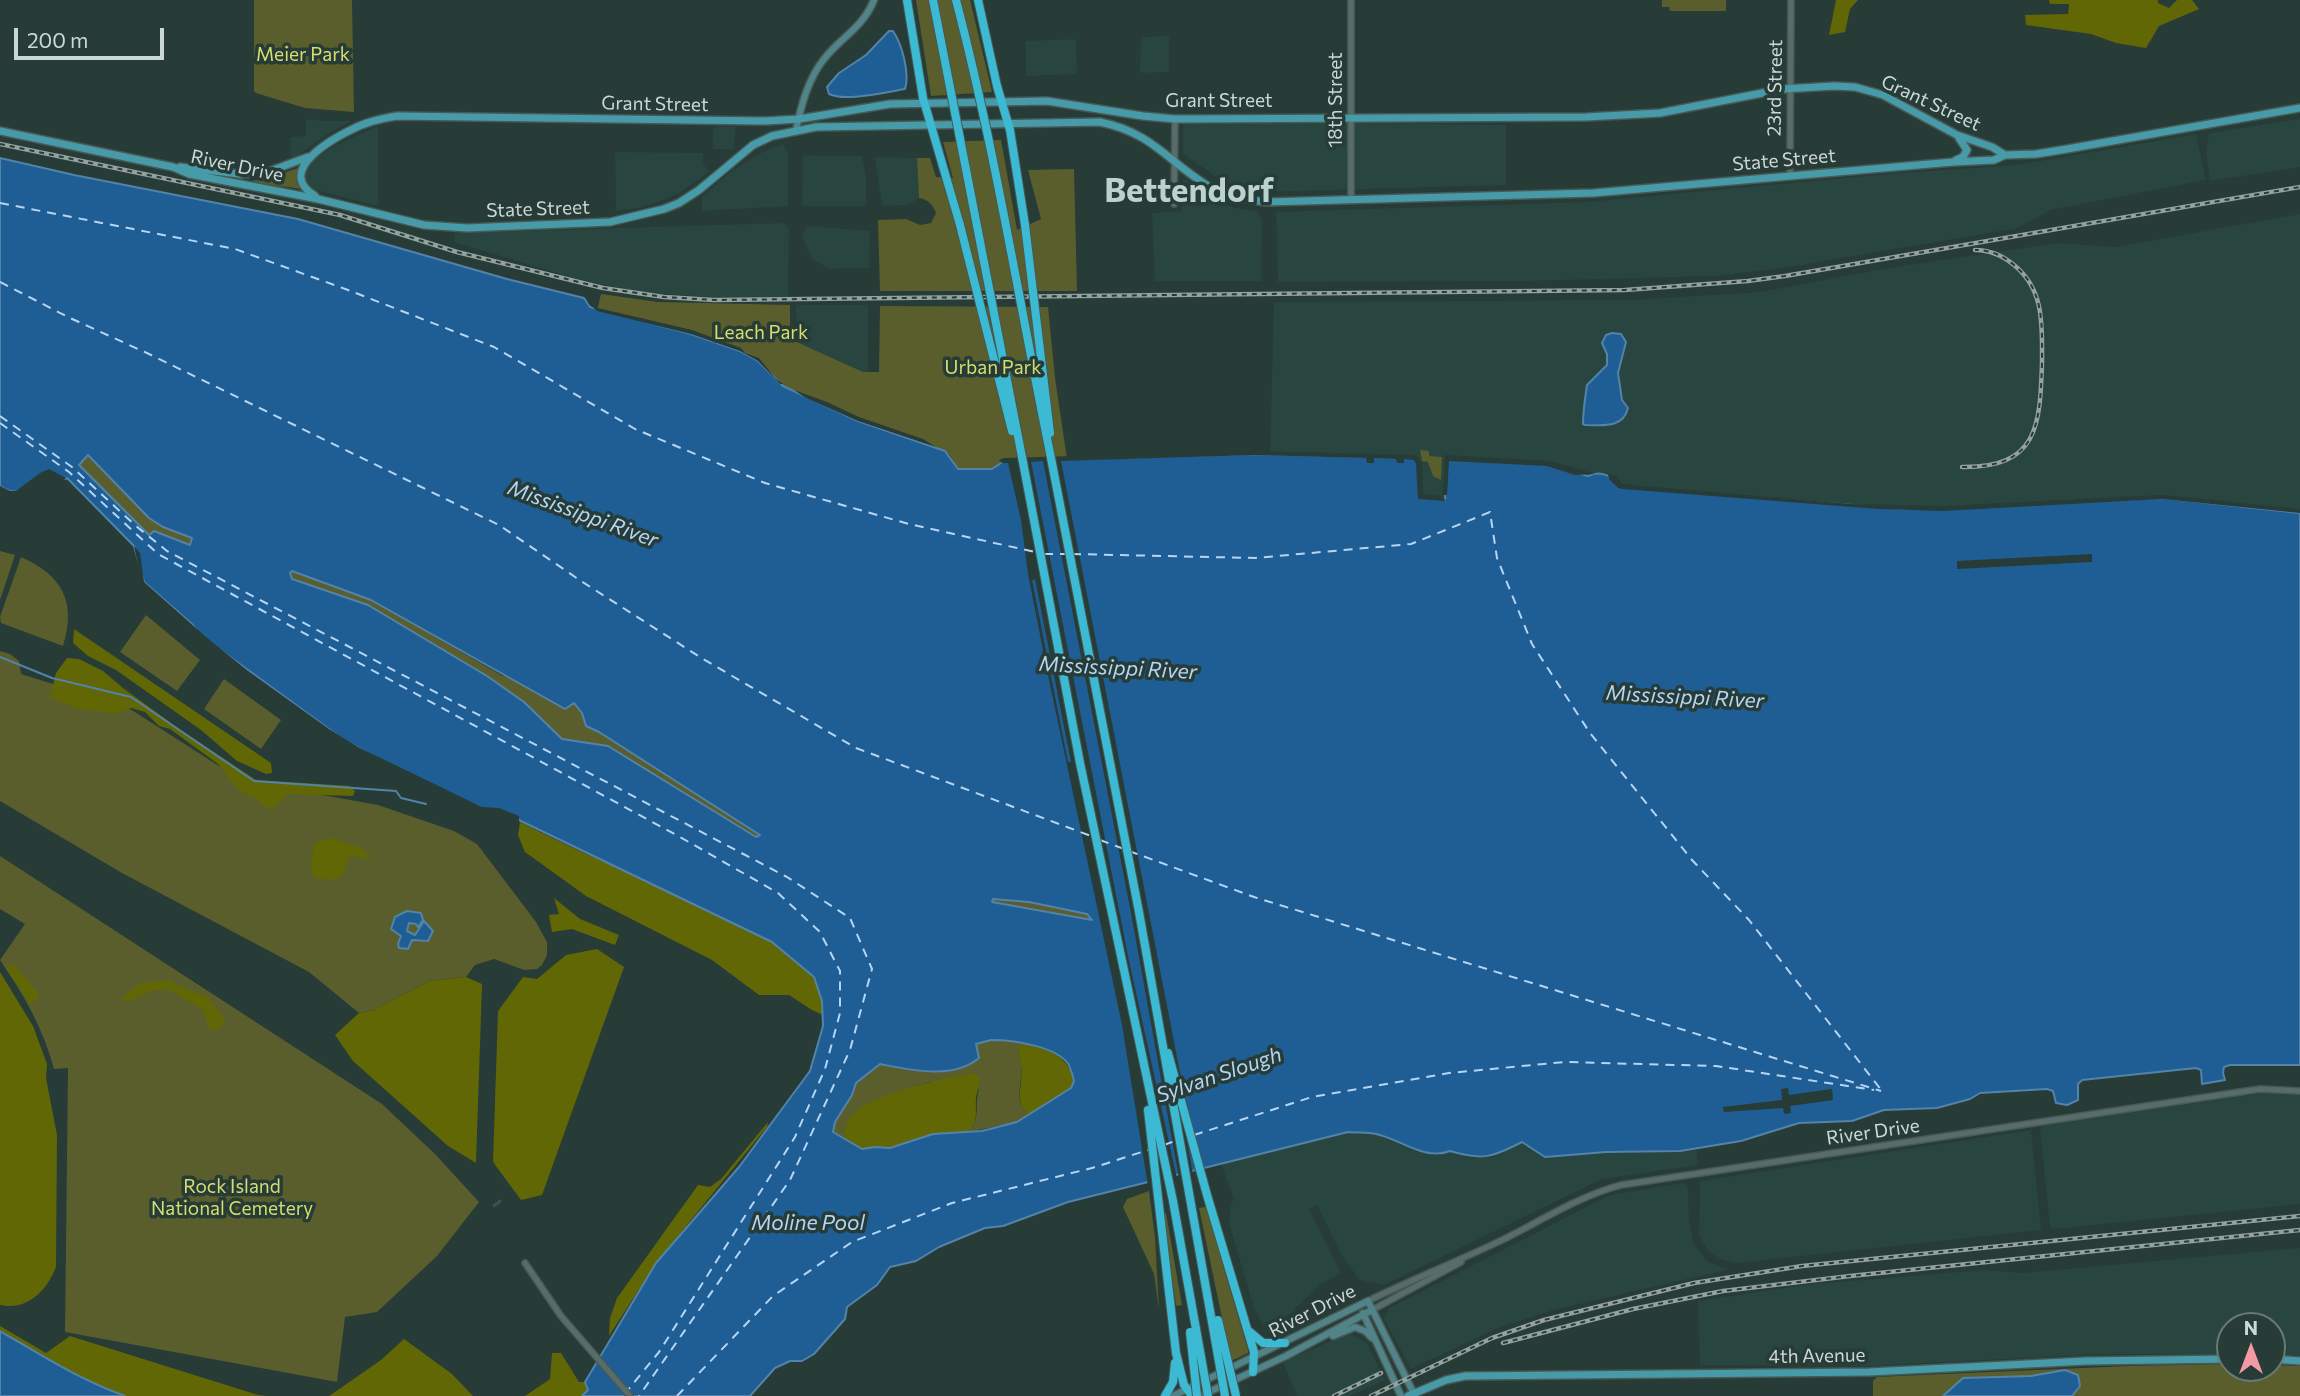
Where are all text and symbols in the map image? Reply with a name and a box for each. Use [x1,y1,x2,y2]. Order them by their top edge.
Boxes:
scale bar [18,14,168,58]
text: 200 m [27,27,88,52]
street label: 23rd Street [1763,39,1787,137]
park label: Meier Park [256,44,350,66]
street label: 18th Street [1325,52,1347,148]
street label: Grant Street [1878,70,1984,136]
street label: Grant Street [1165,90,1273,112]
street label: Grant Street [601,92,709,116]
street label: State Street [1731,144,1837,176]
street label: River Drive [189,145,285,187]
district label: Bettendorf [1104,171,1274,211]
street label: State Street [486,196,590,222]
park label: Leach Park [714,322,808,344]
park label: Urban Park [945,357,1041,379]
water label: Mississippi River [504,475,662,553]
water label: Mississippi River [1038,651,1198,685]
water label: Mississippi River [1605,680,1765,714]
water label: Sylvan Slough [1153,1042,1285,1108]
street label: River Drive [1825,1114,1921,1150]
park label: Rock Island National Cemetery [151,1176,313,1220]
water label: Moline Pool [751,1210,865,1236]
street label: River Drive [1265,1279,1359,1343]
north arrow [2216,1312,2286,1382]
text: N [2244,1316,2258,1339]
street label: 4th Avenue [1768,1344,1866,1368]

